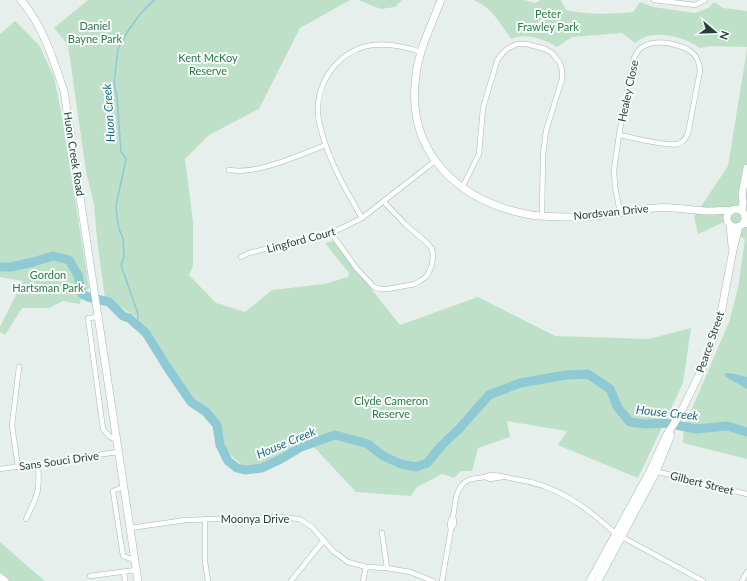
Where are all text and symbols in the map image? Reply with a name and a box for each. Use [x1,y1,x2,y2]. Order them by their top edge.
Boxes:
park label: Peter Frawley Park [517,7,579,33]
north arrow [695,12,735,52]
park label: Daniel Bayne Park [68,19,123,45]
text: N [717,29,732,42]
park label: Kent McKoy Reserve [178,51,238,77]
street label: Healey Close [615,59,640,123]
water label: Huon Creek [99,83,118,143]
street label: Huon Creek Road [61,111,88,197]
street label: Nordsvan Drive [573,201,649,222]
street label: Lingford Court [265,224,337,255]
park label: Gordon Hartsman Park [12,268,84,294]
street label: Pearce Street [693,309,726,374]
park label: Clyde Cameron Reserve [354,394,428,420]
water label: House Creek [635,402,699,423]
water label: House Creek [254,423,318,462]
street label: Sans Souci Drive [18,448,100,473]
street label: Gilbert Street [669,468,735,497]
street label: Moonya Drive [221,512,289,525]

